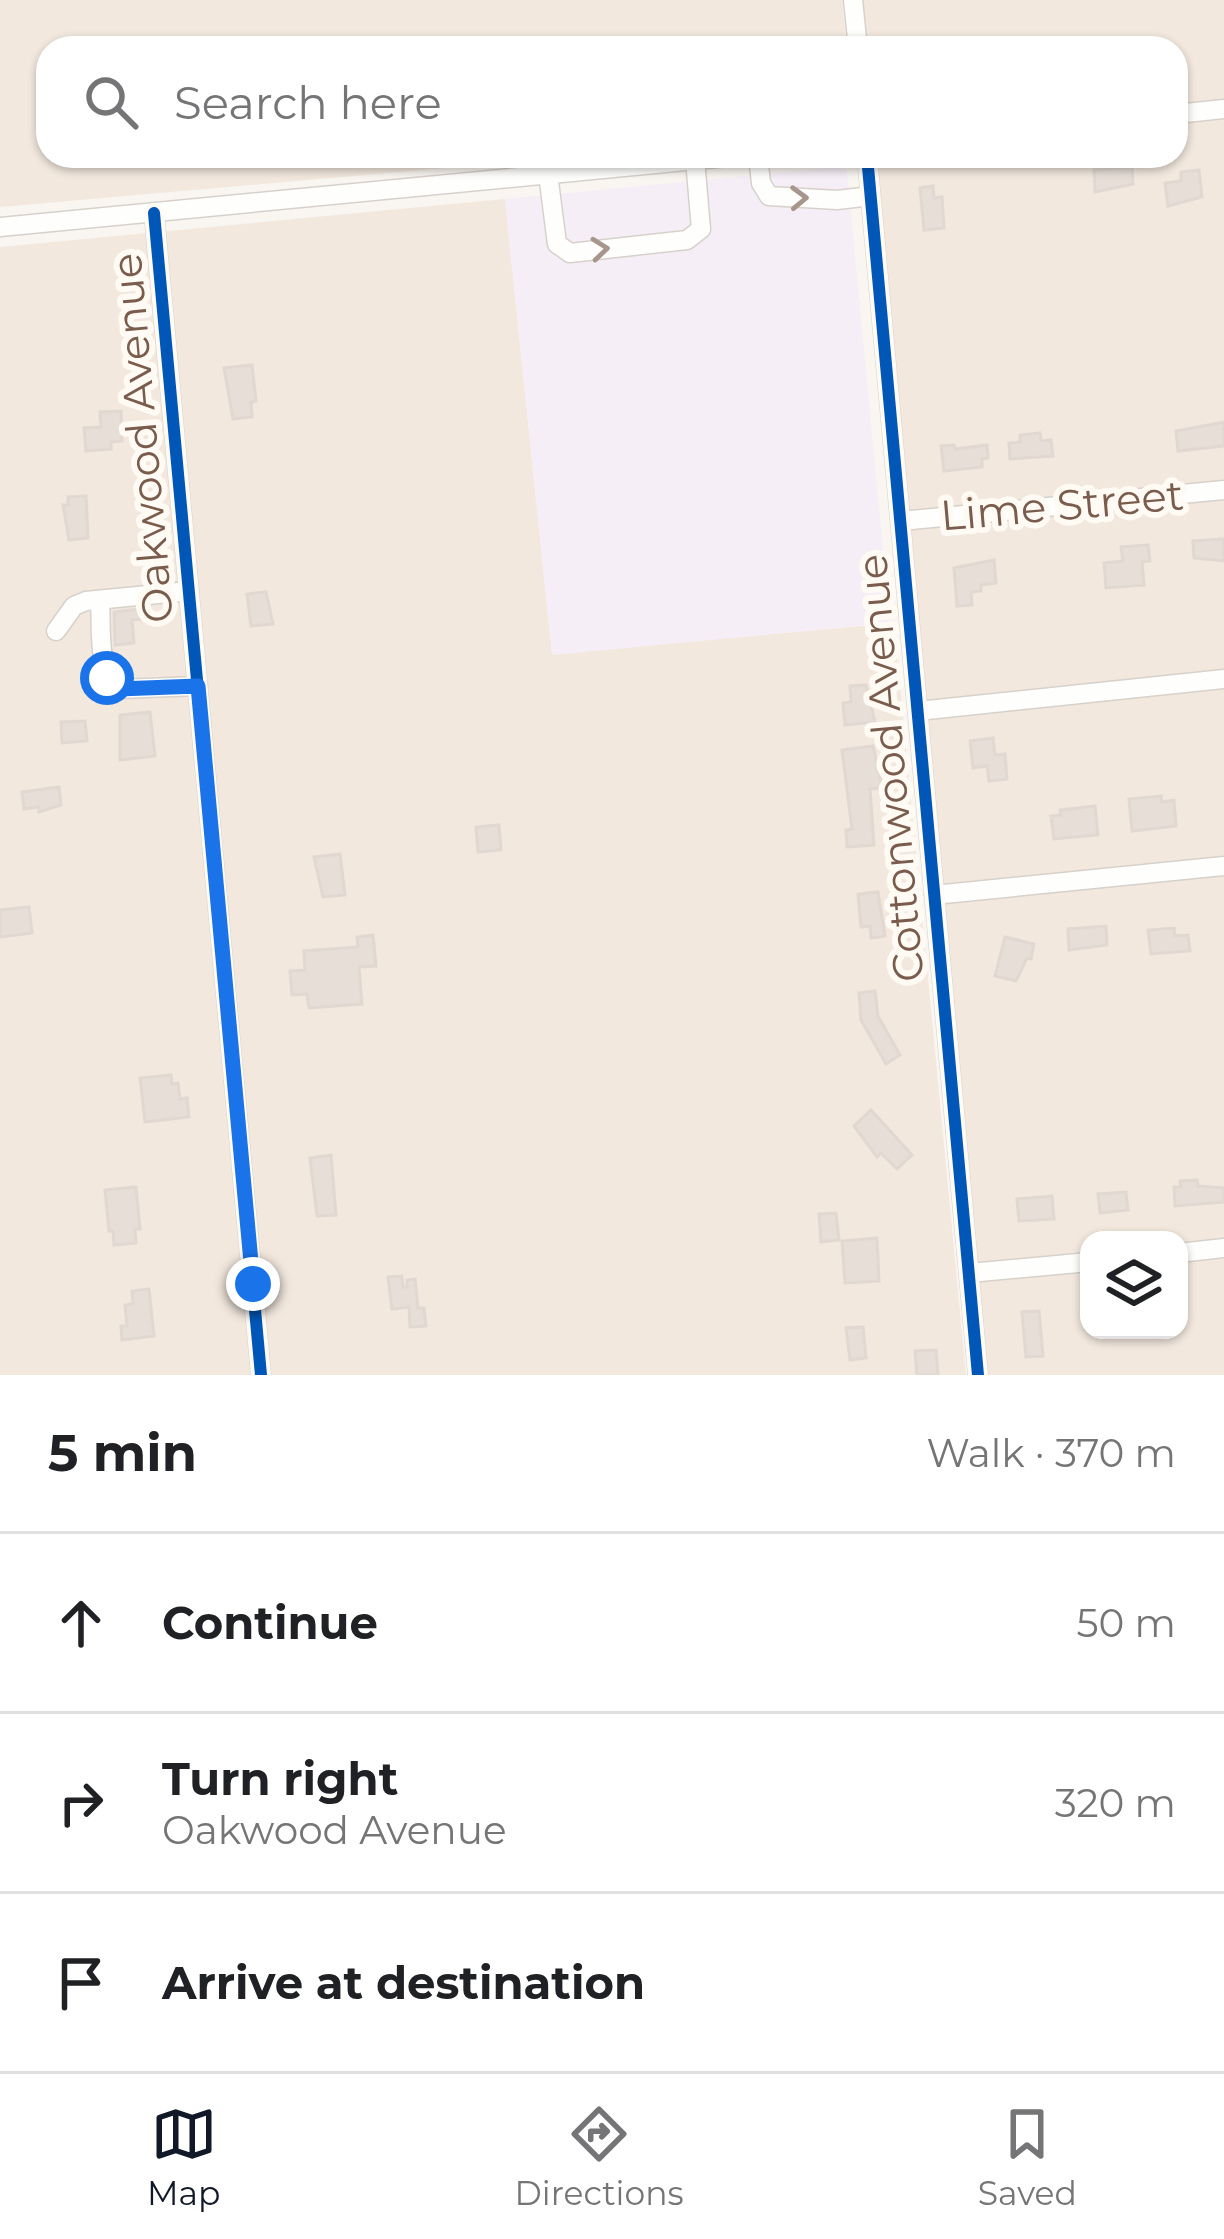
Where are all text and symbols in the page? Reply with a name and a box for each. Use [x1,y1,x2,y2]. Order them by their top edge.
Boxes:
search box [36,36,1188,168]
icon: search [78,69,144,135]
text: Search here [174,75,442,130]
one-way arrow [790,185,809,211]
one-way arrow [591,237,610,263]
street label: Oakwood Avenue [100,251,184,625]
street label: Lime Street [938,468,1186,542]
street label: Cottonwood Avenue [845,552,935,984]
route start [80,651,134,705]
map controls [1080,1231,1188,1339]
button: layers [1080,1231,1188,1339]
route end [226,1257,280,1311]
text: 5 min [48,1422,197,1484]
text: Walk · 370 m [927,1429,1176,1477]
icon: ahead [48,1590,114,1656]
text: Continue [162,1595,378,1650]
text: 50 m [1077,1599,1176,1647]
text: Turn right [162,1751,398,1806]
icon: right [48,1770,114,1836]
text: 320 m [1055,1779,1176,1827]
text: Oakwood Avenue [162,1806,506,1854]
icon: arrive [48,1950,114,2016]
text: Arrive at destination [162,1955,645,2010]
tab: Map [147,2101,220,2213]
tab: Directions [515,2101,684,2213]
tab: Saved [978,2101,1077,2213]

